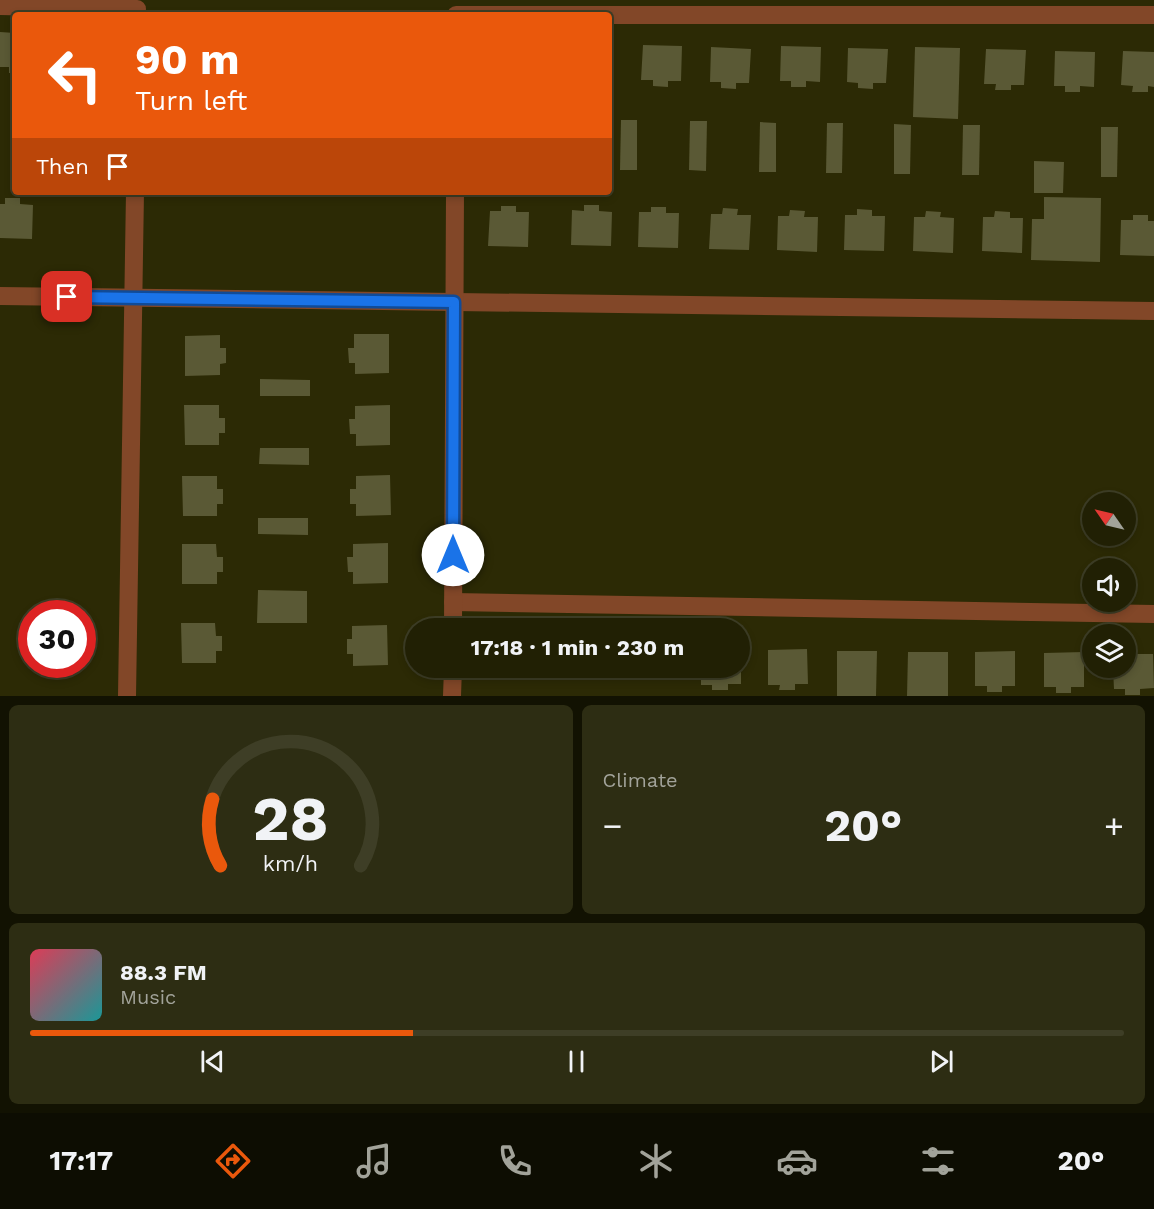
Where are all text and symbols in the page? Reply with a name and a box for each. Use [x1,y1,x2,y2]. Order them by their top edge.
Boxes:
text: 90 m [135,35,239,84]
icon: left [36,36,114,114]
text: Turn left [135,85,247,117]
icon: arrive [101,150,134,183]
text: Then [36,154,89,179]
pin [41,271,92,322]
icon: arrive [50,280,83,313]
north arrow [1082,492,1136,546]
map controls [1082,492,1136,678]
position arrow [421,523,485,587]
button: sound [1082,558,1136,612]
speed limit sign: 30 [18,600,96,678]
button: layers [1082,624,1136,678]
text: 17:18 · 1 min · 230 m [471,635,684,660]
text: Climate [603,768,678,792]
text: 28 [253,782,329,855]
text: 20° [824,799,902,852]
text: − [603,806,622,845]
text: + [1104,806,1124,845]
text: km/h [263,852,318,877]
text: 88.3 FM [120,960,207,985]
text: Music [120,985,176,1009]
icon: previous [196,1045,229,1078]
icon: pause [560,1045,593,1078]
icon: next [925,1045,958,1078]
icon: directions [212,1140,254,1182]
icon: music [353,1140,395,1182]
icon: phone [494,1140,536,1182]
icon: climate [635,1140,677,1182]
icon: car [776,1140,818,1182]
icon: filters [917,1140,959,1182]
text: 17:17 [49,1145,113,1177]
text: 20° [1058,1145,1104,1177]

